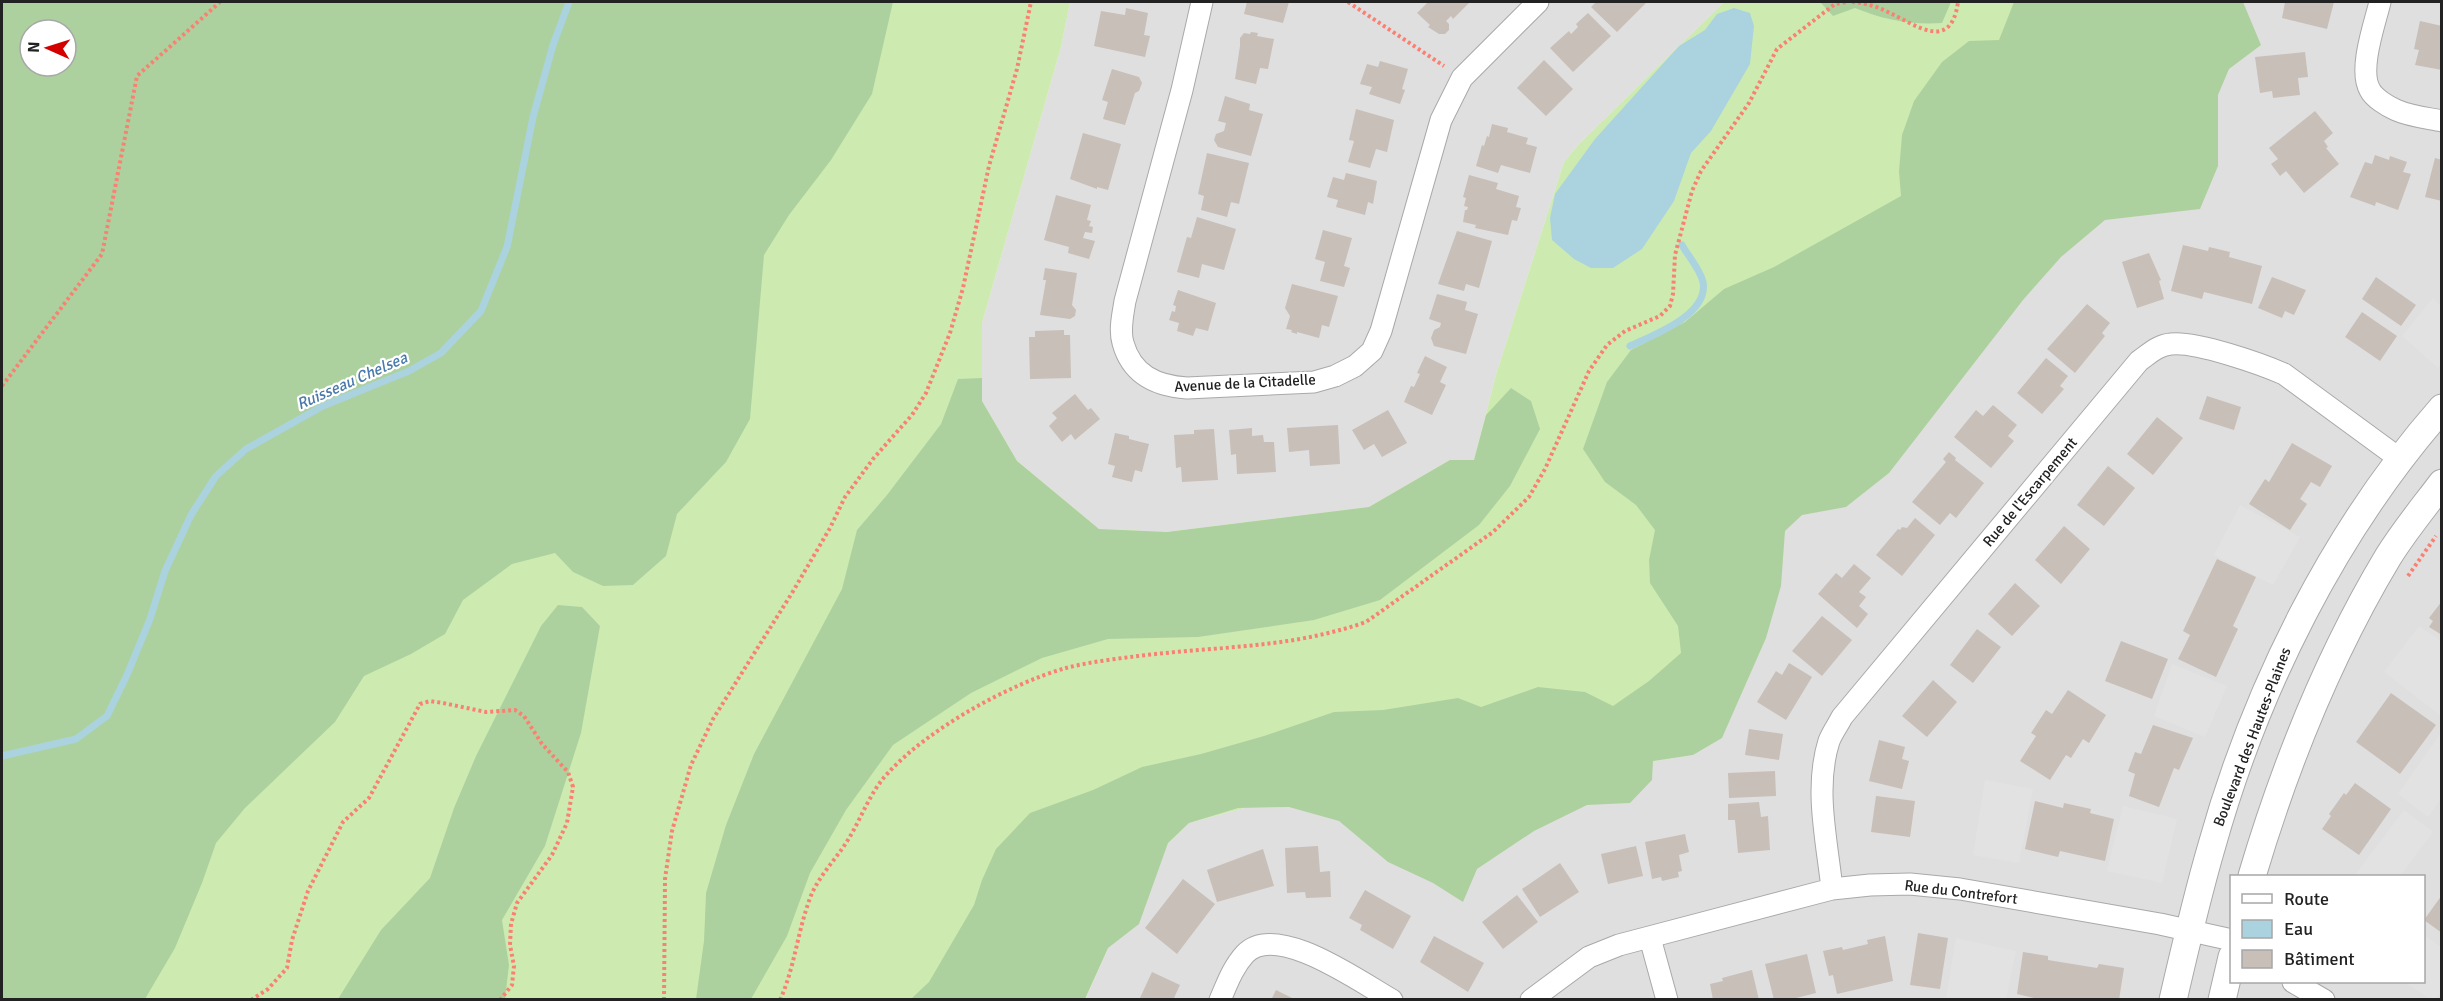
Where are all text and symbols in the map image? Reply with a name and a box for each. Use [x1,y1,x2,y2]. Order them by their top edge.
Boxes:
north arrow [18,18,78,78]
text: N [24,41,44,53]
water label: Ruisseau Chelsea [294,347,411,414]
street label: Avenue de la Citadelle [1174,370,1316,396]
street label: Rue de l'Escarpement [1979,434,2081,550]
street label: Boulevard des Hautes-Plaines [2210,645,2295,829]
legend [2230,875,2425,983]
street label: Rue du Contrefort [1903,876,2019,908]
text: Route [2284,888,2329,910]
text: Eau [2284,918,2313,940]
text: Bâtiment [2284,948,2355,970]

